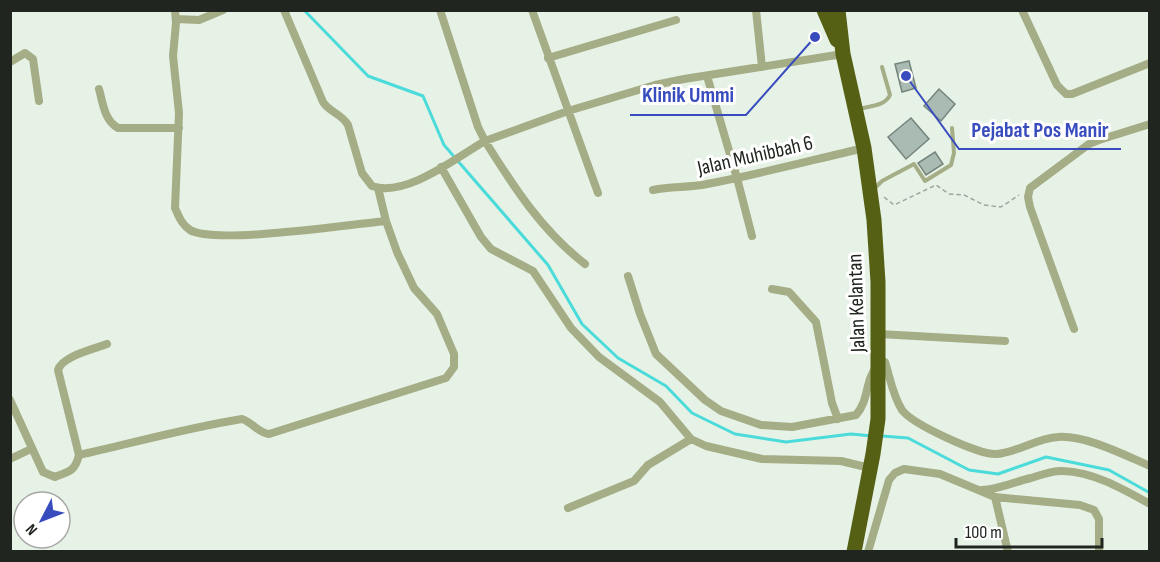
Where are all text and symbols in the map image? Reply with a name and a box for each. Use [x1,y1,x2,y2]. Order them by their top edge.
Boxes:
callout: Klinik Ummi [630,75,746,115]
text: Klinik Ummi [642,82,734,109]
callout: Pejabat Pos Manir [959,109,1121,149]
text: Pejabat Pos Manir [971,117,1109,144]
street label: Jalan Muhibbah 6 [694,130,815,181]
street label: Jalan Kelantan [842,253,871,354]
north arrow [12,490,72,550]
scale bar [956,511,1102,549]
text: N [22,520,42,539]
text: 100 m [965,522,1002,543]

